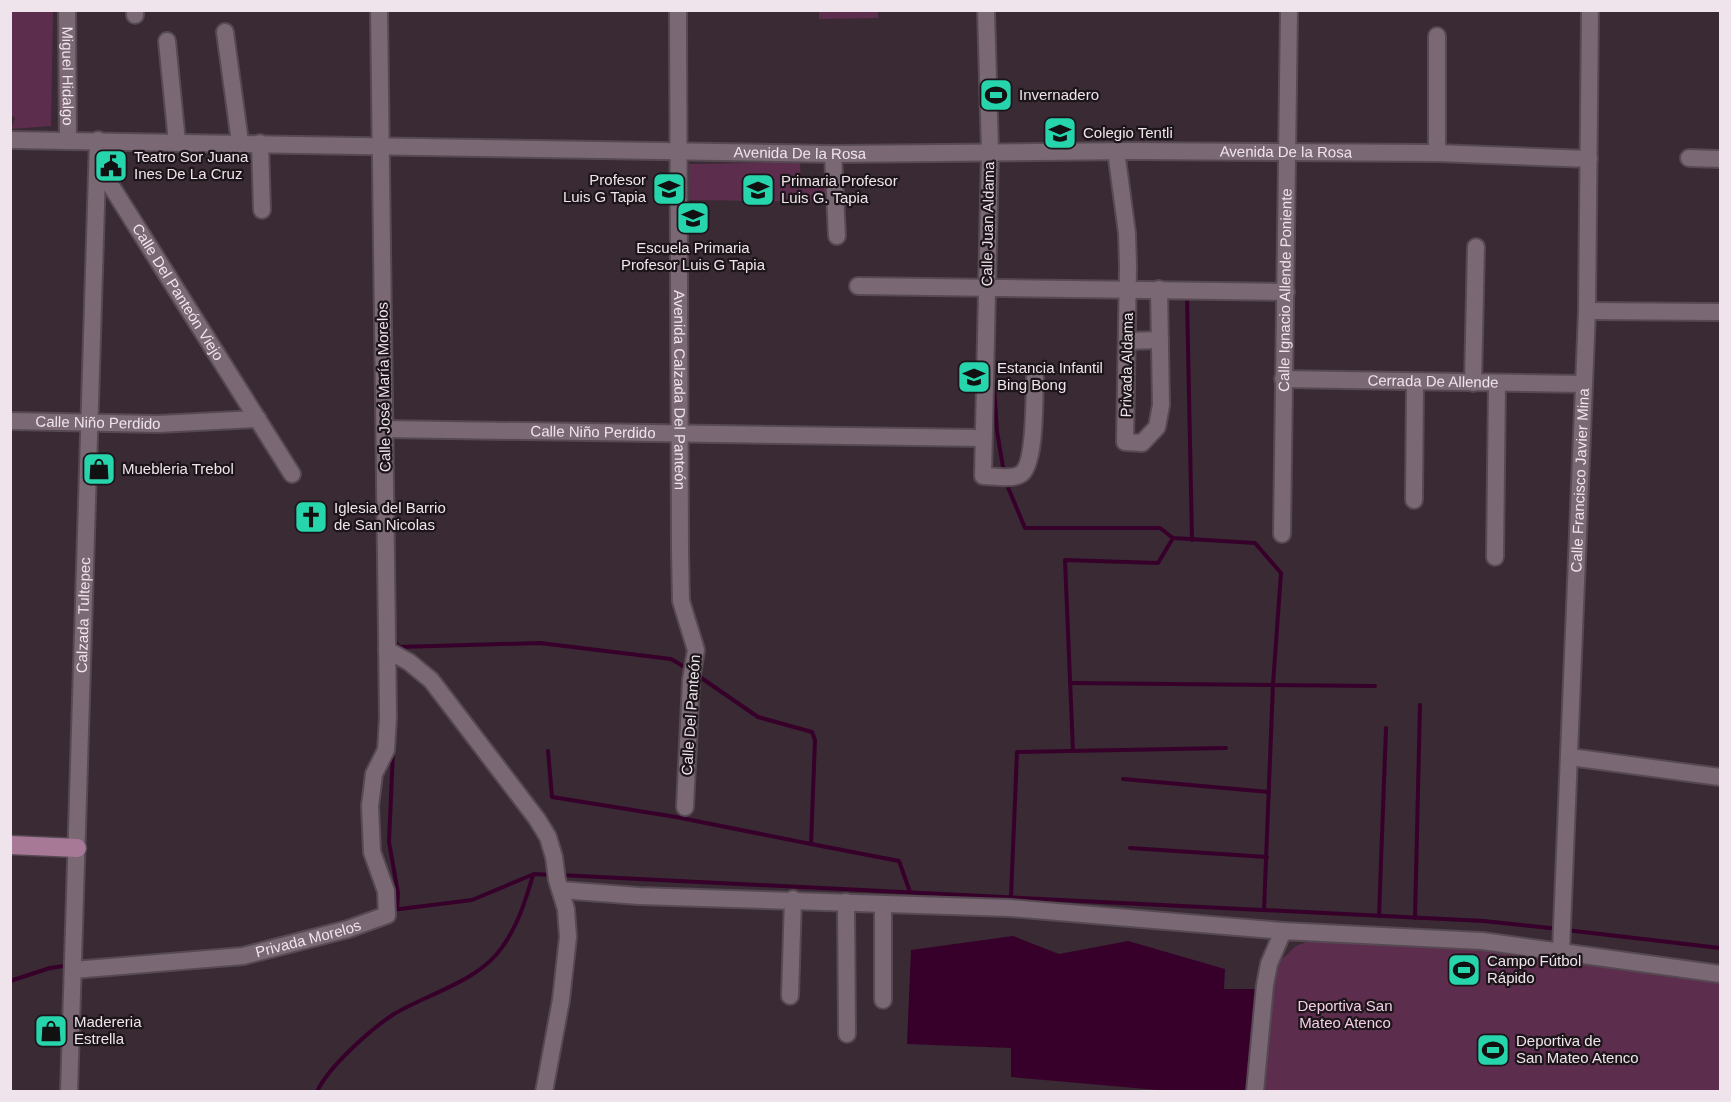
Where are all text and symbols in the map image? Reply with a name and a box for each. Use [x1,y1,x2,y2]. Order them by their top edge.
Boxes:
street label: Miguel Hidalgo [59,26,77,126]
sports icon: Invernadero [978,77,1014,113]
place label: Invernadero [1019,86,1099,103]
school or university icon: Colegio Tentli [1042,115,1078,151]
place label: Colegio Tentli [1083,124,1173,141]
street label: Avenida De la Rosa [734,143,867,162]
street label: Avenida De la Rosa [1220,143,1353,160]
public building icon: Teatro Sor Juana Ines De La Cruz [93,148,129,184]
place label: Teatro Sor Juana Ines De La Cruz [134,148,249,182]
street label: Calle Juan Aldama [978,161,997,287]
place label: Profesor Luis G Tapia [563,171,647,205]
school or university icon: Profesor Luis G Tapia [651,171,687,207]
school or university icon: Primaria Profesor Luis G. Tapia [740,172,776,208]
place label: Primaria Profesor Luis G. Tapia [781,172,898,206]
street label: Calle Ignacio Allende Poniente [1275,188,1295,392]
school or university icon: Escuela Primaria Profesor Luis G Tapia [675,200,711,236]
street label: Calle Del Panteón Viejo [129,220,227,363]
place label: Escuela Primaria Profesor Luis G Tapia [621,239,766,273]
street label: Avenida Calzada Del Panteón [671,290,689,490]
street label: Calle José María Morelos [374,302,393,472]
street label: Privada Aldama [1117,312,1136,418]
school or university icon: Estancia Infantil Bing Bong [956,359,992,395]
place label: Estancia Infantil Bing Bong [997,359,1103,393]
street label: Cerrada De Allende [1367,371,1499,391]
street label: Calle Francisco Javier Mina [1567,387,1592,573]
street label: Calle Niño Perdido [35,413,161,432]
street label: Calle Niño Perdido [530,422,656,441]
shop icon: Muebleria Trebol [81,451,117,487]
place label: Muebleria Trebol [122,460,234,477]
church icon: Iglesia del Barrio de San Nicolas [293,499,329,535]
place label: Iglesia del Barrio de San Nicolas [334,499,446,533]
street label: Calzada Tultepec [73,556,93,673]
street label: Calle Del Panteón [678,654,703,776]
street label: Privada Morelos [254,916,363,960]
sports icon: Campo Fútbol Rápido [1446,952,1482,988]
place label: Campo Fútbol Rápido [1487,952,1581,986]
park label: Deportiva San Mateo Atenco [1297,997,1393,1031]
shop icon: Madereria Estrella [33,1013,69,1049]
place label: Madereria Estrella [74,1013,142,1047]
sports icon: Deportiva de San Mateo Atenco [1475,1032,1511,1068]
place label: Deportiva de San Mateo Atenco [1516,1032,1639,1066]

